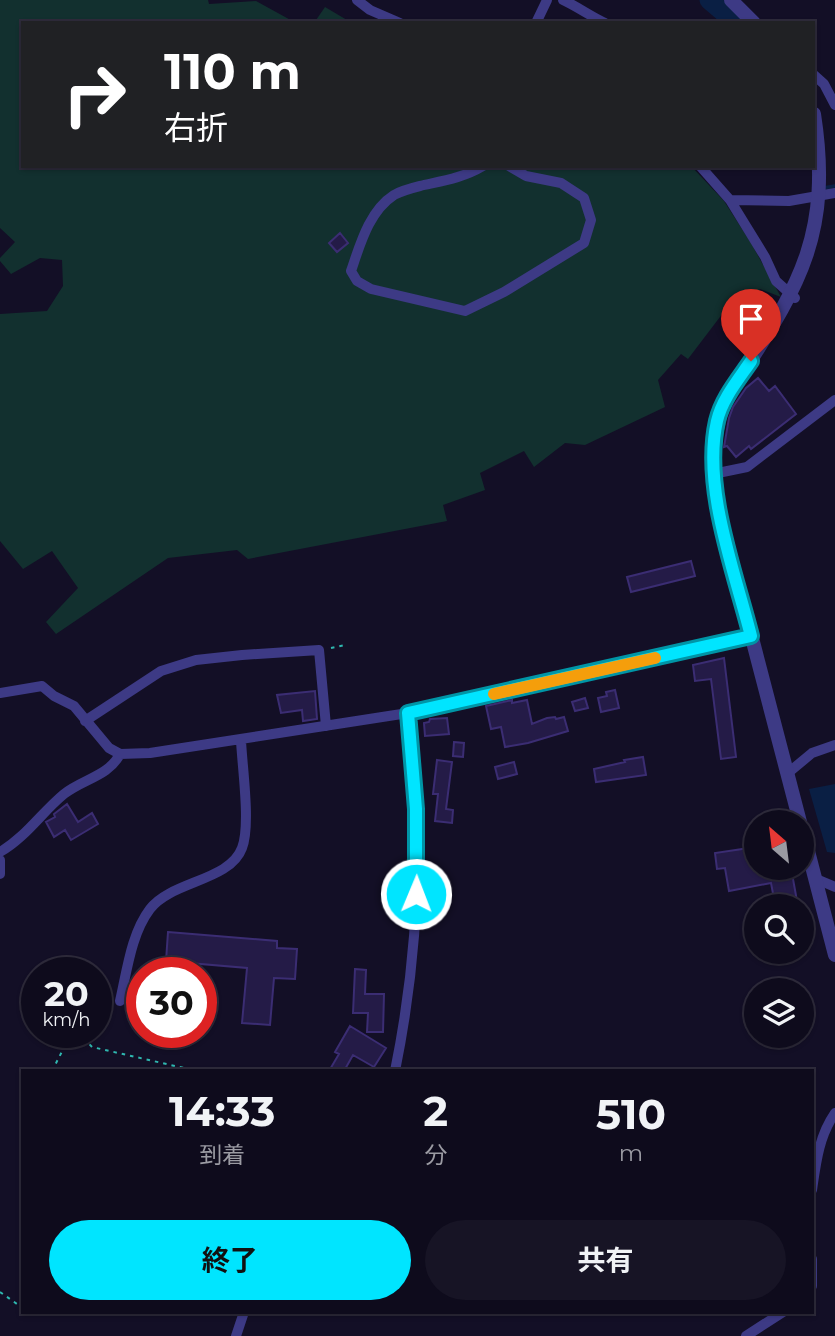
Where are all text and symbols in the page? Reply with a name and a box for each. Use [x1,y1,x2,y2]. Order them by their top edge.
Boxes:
text: 110 m [164,42,301,101]
icon: right [49,49,140,140]
text: 右折 [164,108,228,147]
pin [721,289,781,361]
icon: arrive [732,300,770,338]
north arrow [744,810,814,880]
map controls [744,810,814,1048]
position arrow [379,857,453,931]
button: search [744,894,814,964]
speed limit sign: 30 [126,957,217,1048]
text: 20 [44,972,89,1015]
button: layers [744,978,814,1048]
text: km/h [42,1009,91,1031]
text: 14:33 [169,1085,275,1137]
text: 2 [423,1085,448,1137]
text: 510 [596,1088,666,1140]
text: m [619,1139,643,1167]
text: 到着 [199,1141,245,1169]
text: 分 [424,1141,447,1169]
button: 終了 [49,1220,411,1300]
button: 共有 [425,1220,786,1300]

